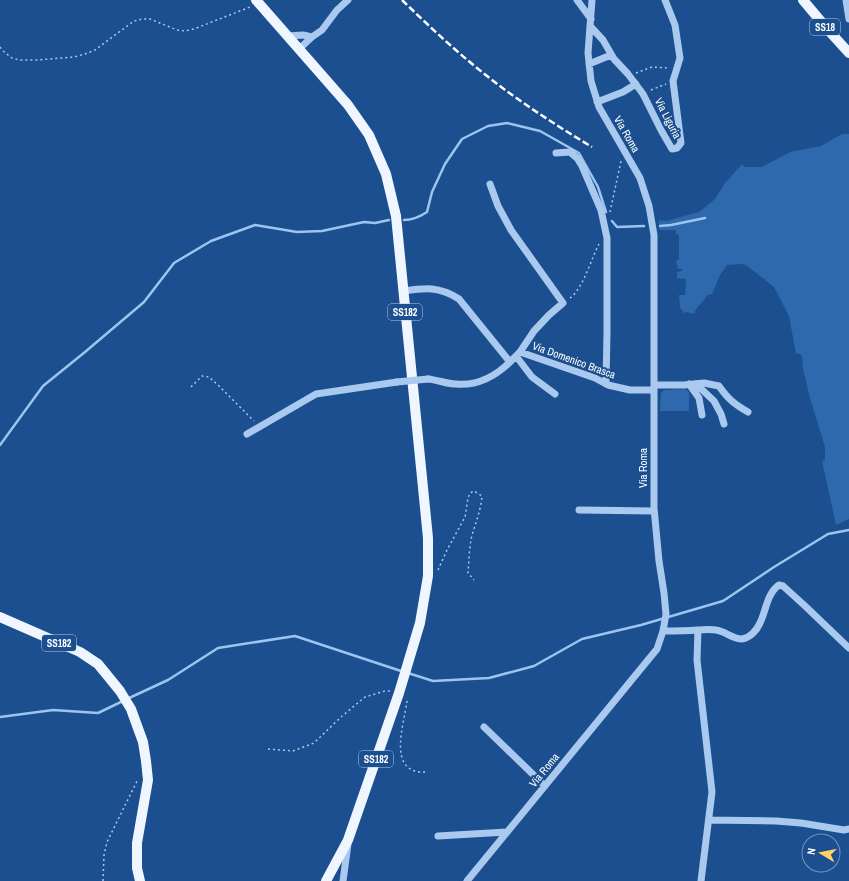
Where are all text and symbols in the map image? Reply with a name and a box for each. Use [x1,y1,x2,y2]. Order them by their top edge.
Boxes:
road number: SS18 [810,19,840,35]
street label: Via Liguria [652,95,684,141]
street label: Via Roma [611,113,643,155]
road number: SS182 [388,304,422,320]
street label: Via Domenico Brasca [530,338,618,382]
street label: Via Roma [636,448,650,488]
road number: SS182 [42,635,76,651]
street label: Via Roma [526,750,562,790]
road number: SS182 [359,751,393,767]
north arrow [801,833,841,873]
text: N [804,847,819,856]

